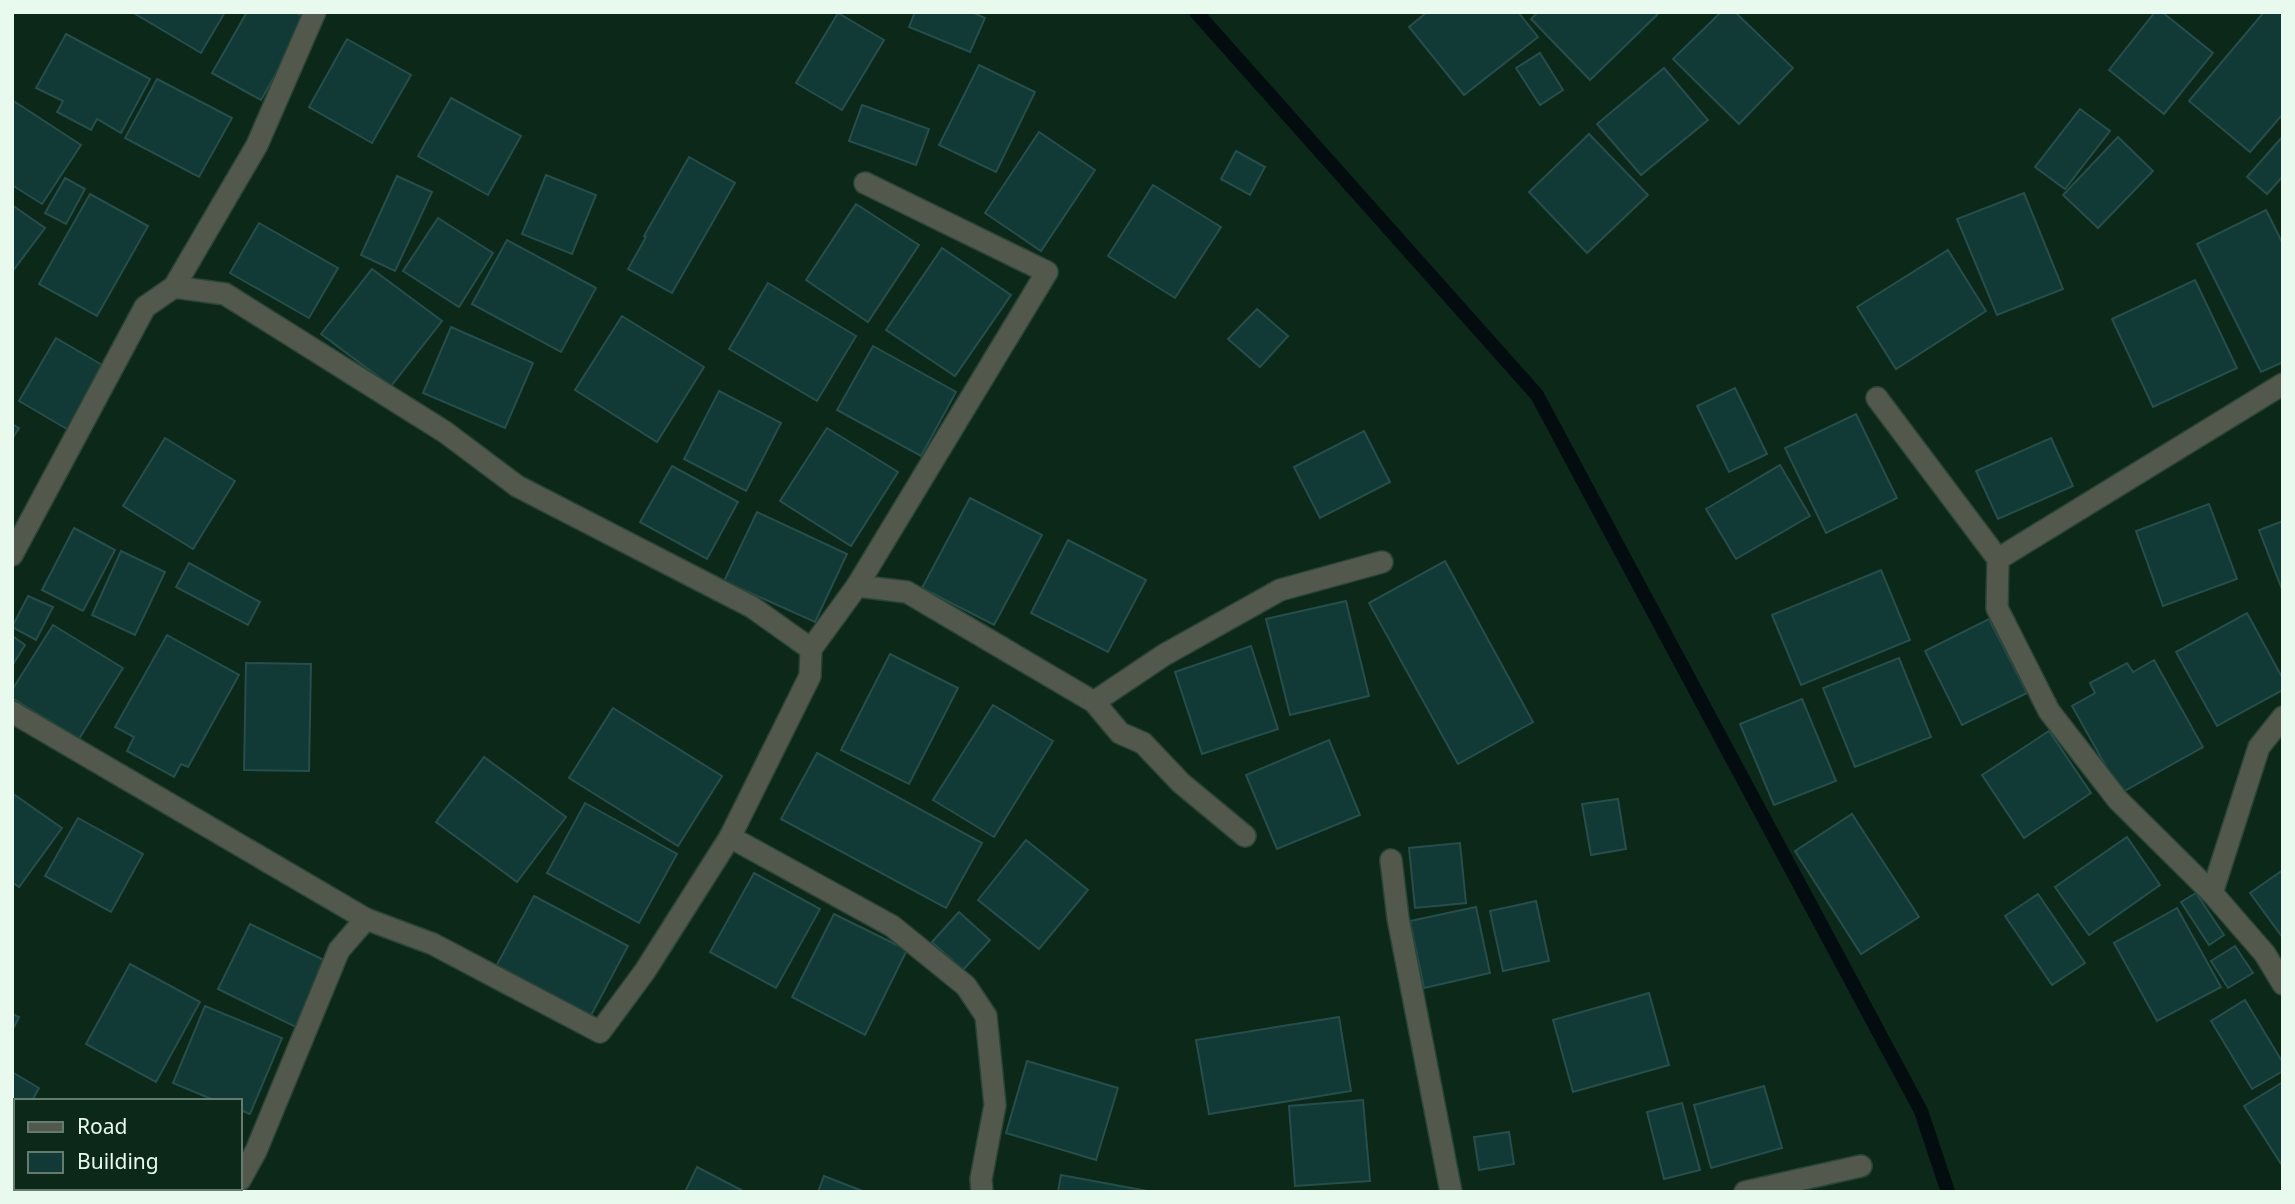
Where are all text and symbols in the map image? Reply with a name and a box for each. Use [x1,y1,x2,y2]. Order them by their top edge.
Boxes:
legend [14,1099,242,1190]
text: Road [77,1112,127,1140]
text: Building [77,1147,159,1175]

